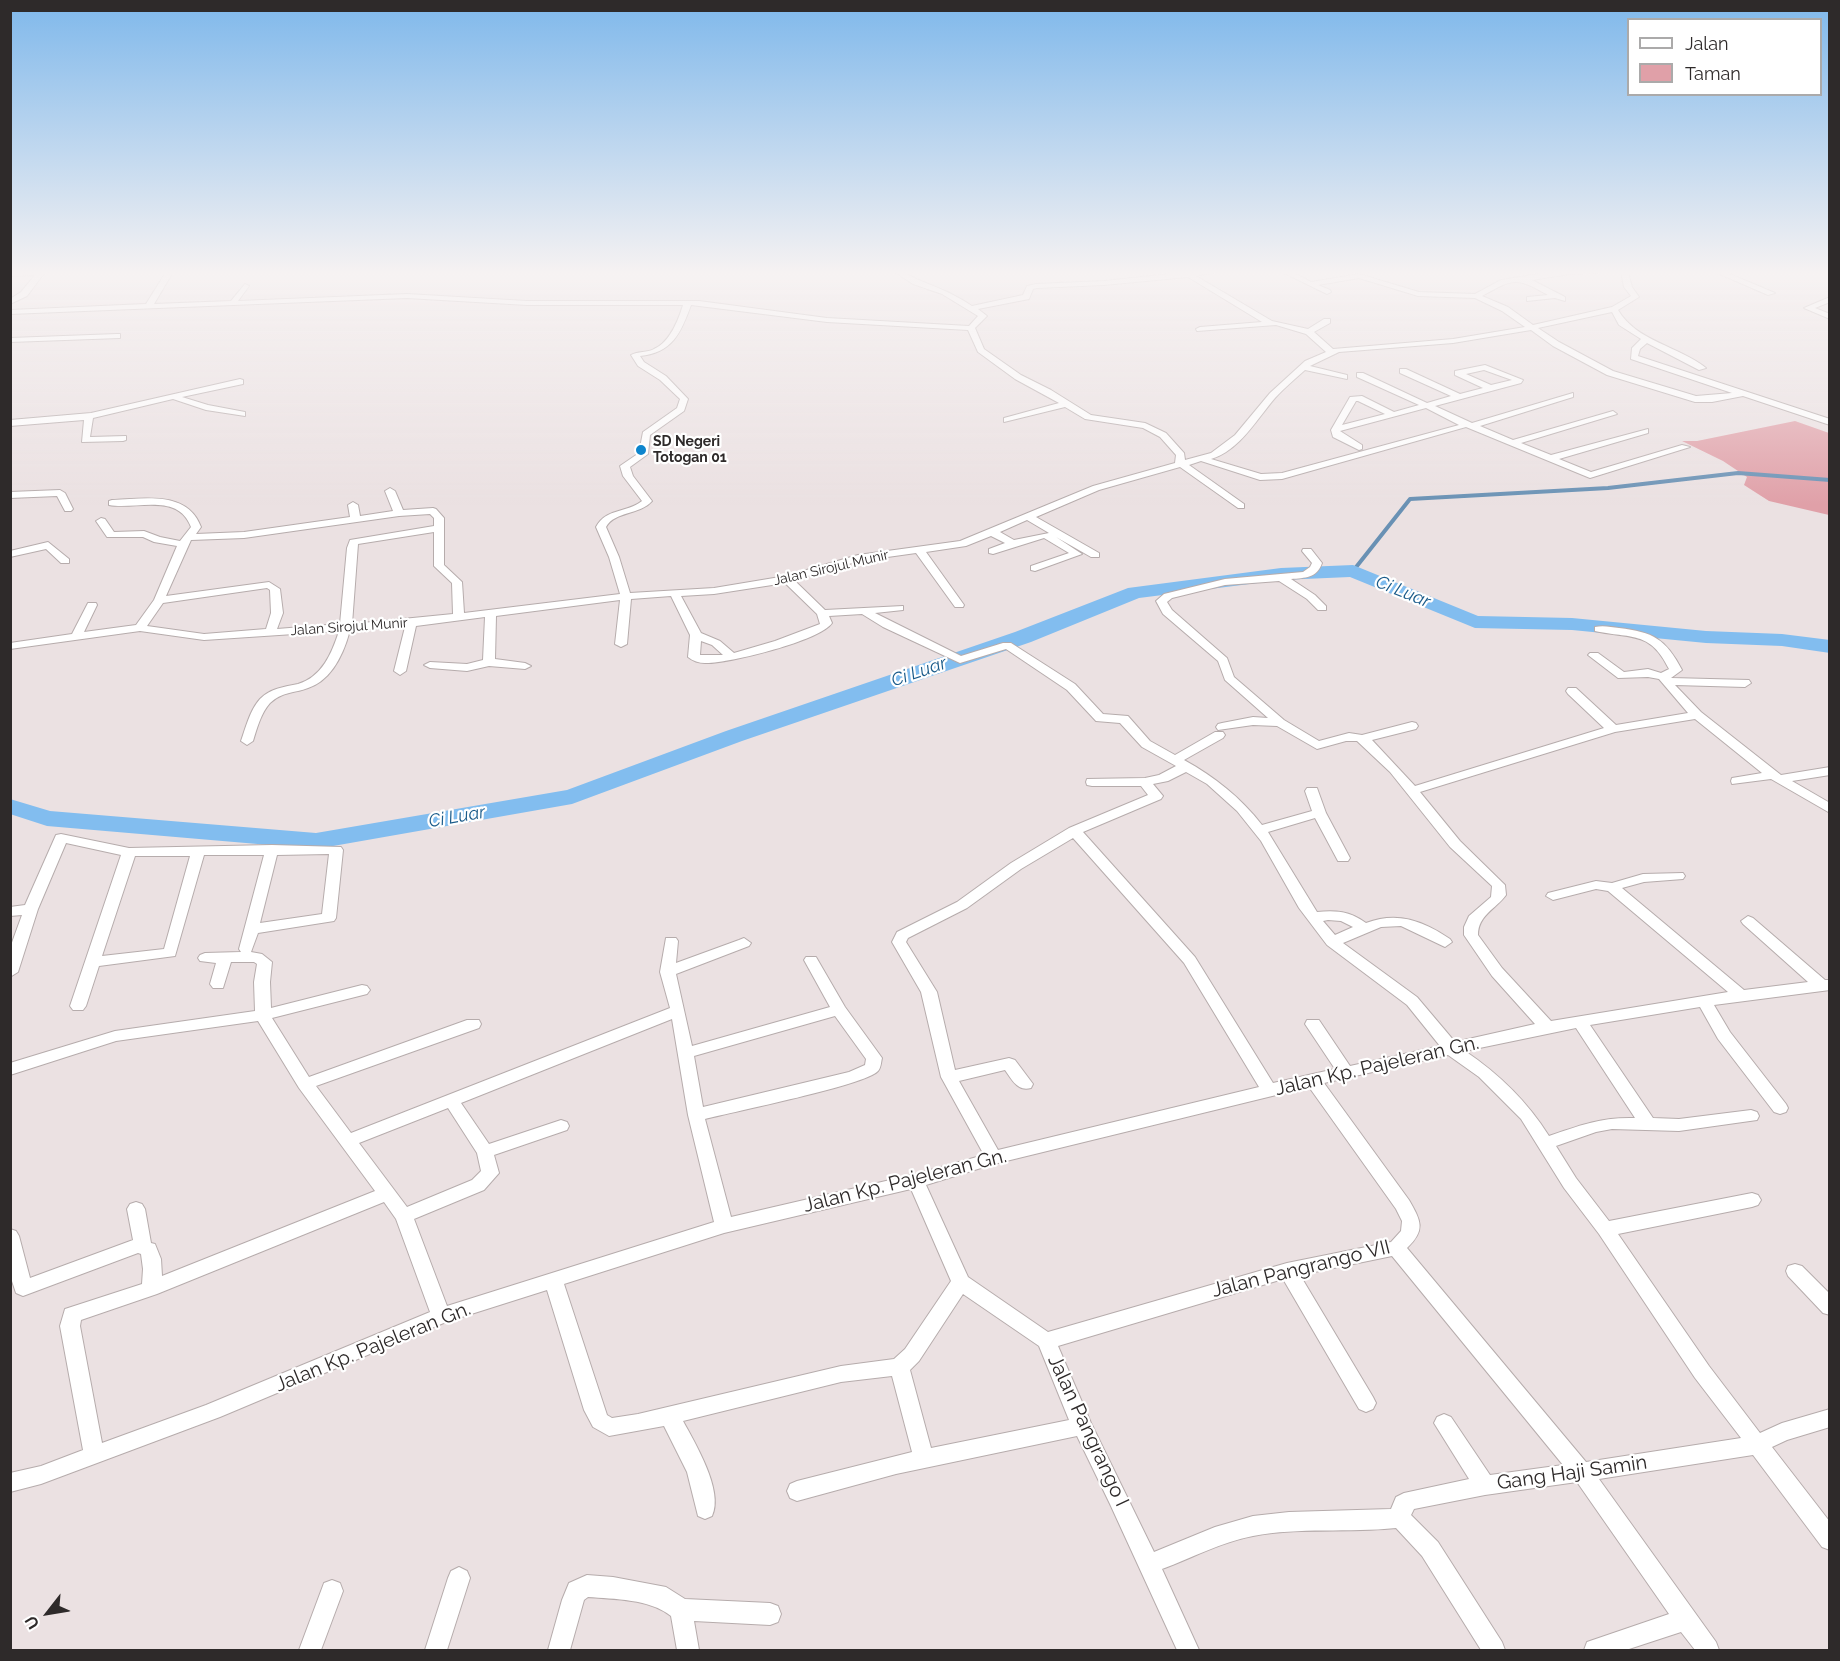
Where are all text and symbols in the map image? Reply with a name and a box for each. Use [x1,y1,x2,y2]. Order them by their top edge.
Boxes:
legend [1627,18,1822,96]
text: Jalan [1685,33,1729,54]
text: Taman [1685,63,1741,84]
place label: SD Negeri Totogan 01 [653,434,727,466]
marker: SD Negeri Totogan 01 [634,443,648,457]
street label: Jalan Sirojul Munir [772,547,890,589]
water label: Ci Luar [1372,571,1434,613]
street label: Jalan Sirojul Munir [290,615,408,639]
water label: Ci Luar [888,652,950,692]
water label: Ci Luar [427,801,487,833]
street label: Jalan Kp. Pajeleran Gn. [1273,1031,1481,1101]
street label: Jalan Kp. Pajeleran Gn. [801,1144,1009,1218]
street label: Jalan Pangrango VII [1209,1235,1393,1303]
street label: Jalan Kp. Pajeleran Gn. [272,1297,474,1397]
street label: Jalan Pangrango I [1042,1351,1134,1511]
street label: Gang Haji Samin [1495,1451,1649,1495]
north arrow [18,1583,78,1643]
text: U [21,1612,43,1633]

